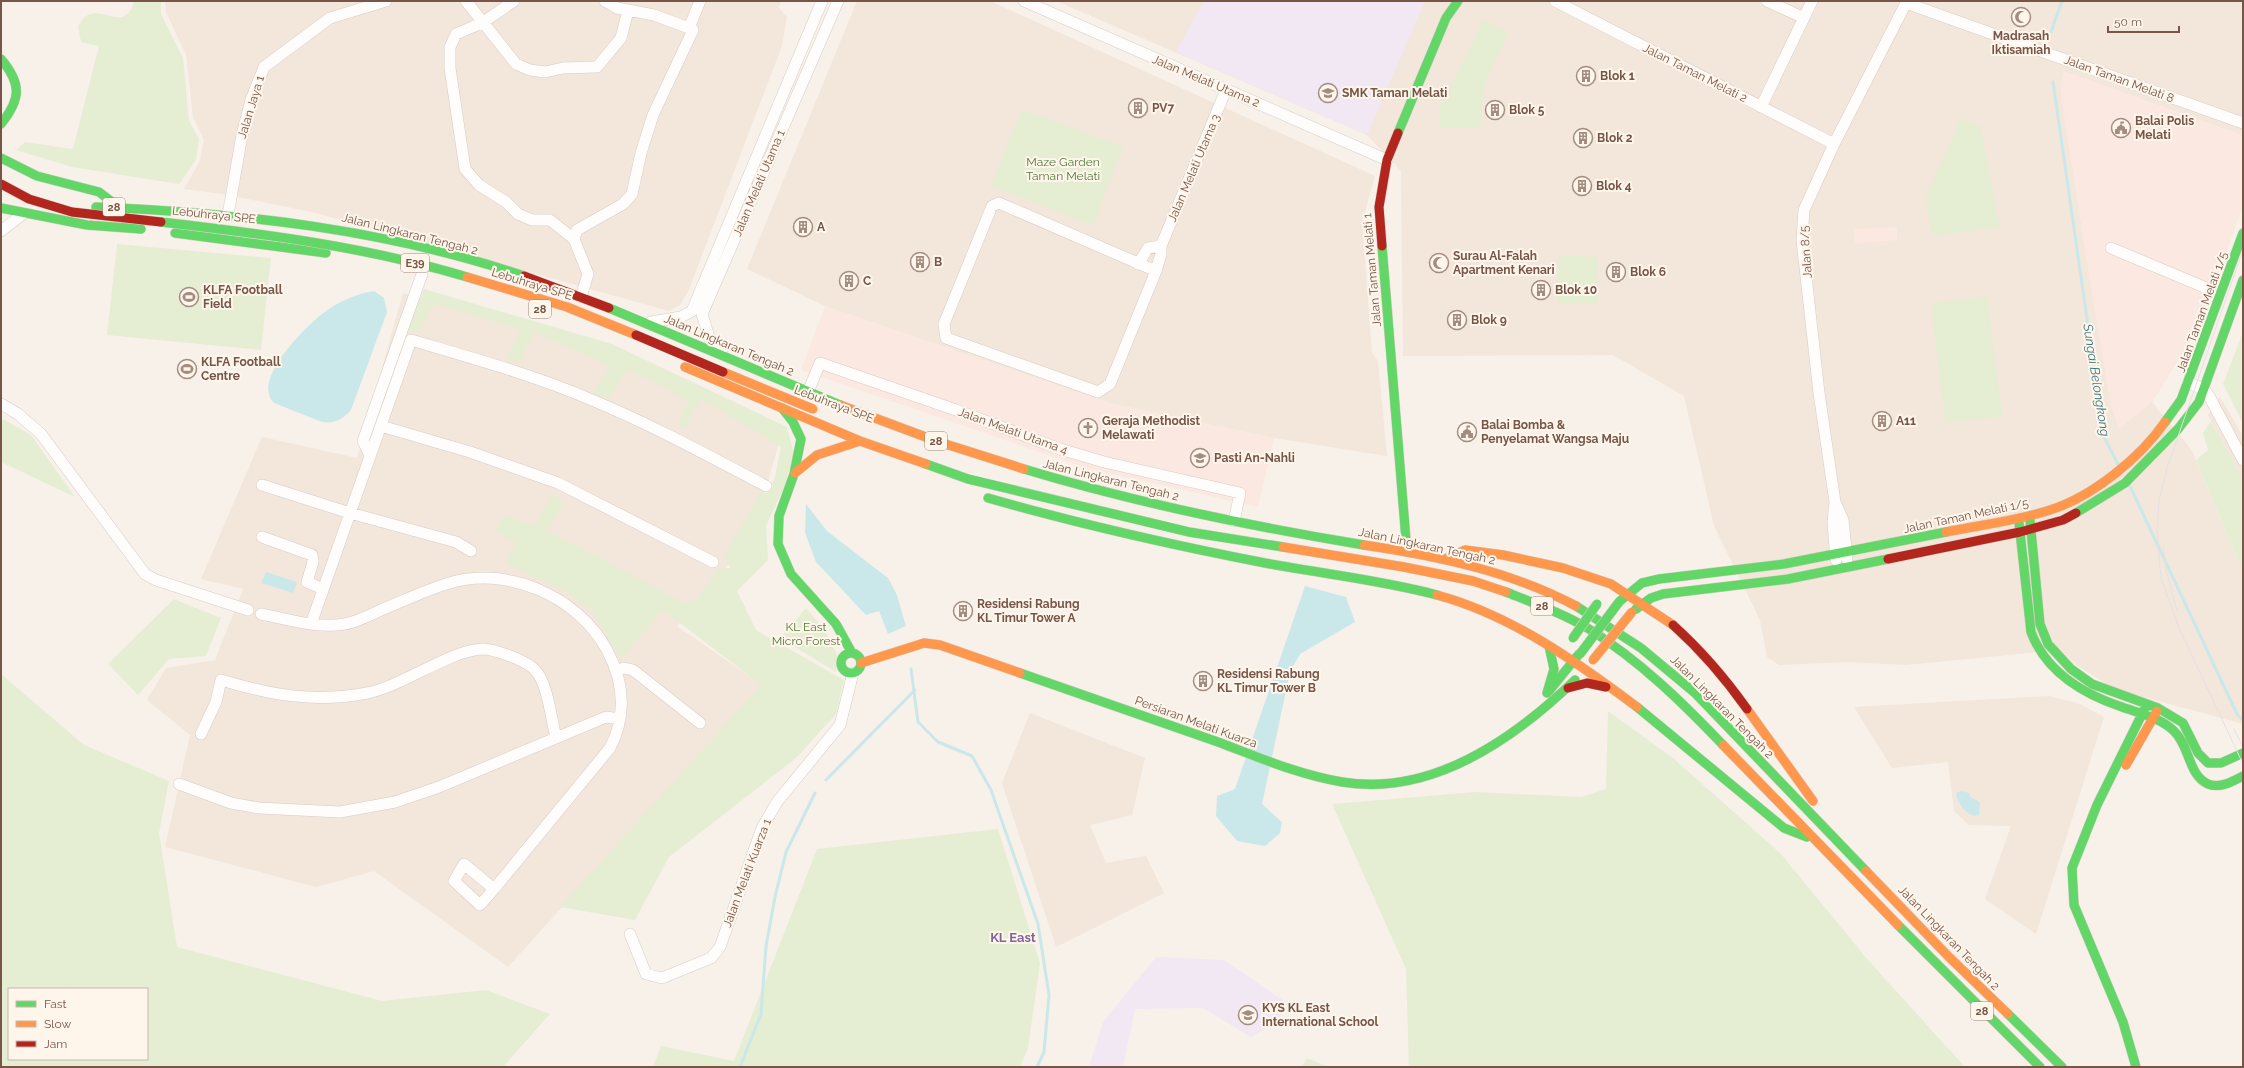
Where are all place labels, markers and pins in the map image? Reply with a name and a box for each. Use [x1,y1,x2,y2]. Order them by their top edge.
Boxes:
mosque icon: Madrasah Iktisamiah [2010,6,2032,28]
place label: Madrasah Iktisamiah [1992,29,2050,57]
building icon: Blok 1 [1575,65,1597,87]
place label: Blok 1 [1600,69,1635,83]
school or university icon: SMK Taman Melati [1317,82,1339,104]
place label: SMK Taman Melati [1342,86,1447,100]
building icon: PV7 [1127,97,1149,119]
building icon: Blok 5 [1484,99,1506,121]
place label: PV7 [1152,101,1174,115]
place label: Blok 5 [1509,103,1545,117]
place label: Balai Polis Melati [2135,114,2194,142]
public building icon: Balai Polis Melati [2110,117,2132,139]
building icon: Blok 2 [1572,127,1594,149]
place label: Blok 2 [1597,131,1633,145]
building icon: Blok 4 [1571,175,1593,197]
place label: Blok 4 [1596,179,1632,193]
building icon: A [792,216,814,238]
place label: A [817,220,826,234]
place label: Surau Al-Falah Apartment Kenari [1453,249,1555,277]
building icon: B [909,251,931,273]
mosque icon: Surau Al-Falah Apartment Kenari [1428,252,1450,274]
place label: B [934,255,942,269]
building icon: Blok 6 [1605,261,1627,283]
place label: Blok 6 [1630,265,1666,279]
building icon: C [838,270,860,292]
place label: C [863,274,871,288]
building icon: Blok 10 [1530,279,1552,301]
place label: KLFA Football Field [203,283,283,311]
place label: Blok 10 [1555,283,1597,297]
sports icon: KLFA Football Field [178,286,200,308]
building icon: Blok 9 [1446,309,1468,331]
place label: Blok 9 [1471,313,1507,327]
place label: KLFA Football Centre [201,355,281,383]
sports icon: KLFA Football Centre [176,358,198,380]
building icon: A11 [1871,410,1893,432]
place label: Geraja Methodist Melawati [1102,414,1201,442]
place label: A11 [1896,414,1916,428]
church icon: Geraja Methodist Melawati [1077,417,1099,439]
place label: Balai Bomba & Penyelamat Wangsa Maju [1481,418,1629,446]
public building icon: Balai Bomba & Penyelamat Wangsa Maju [1456,421,1478,443]
school or university icon: Pasti An-Nahli [1189,447,1211,469]
place label: Pasti An-Nahli [1214,451,1295,465]
place label: Residensi Rabung KL Timur Tower A [977,597,1080,625]
building icon: Residensi Rabung KL Timur Tower A [952,600,974,622]
place label: Residensi Rabung KL Timur Tower B [1217,667,1320,695]
building icon: Residensi Rabung KL Timur Tower B [1192,670,1214,692]
place label: KYS KL East International School [1262,1001,1378,1029]
school or university icon: KYS KL East International School [1237,1004,1259,1026]

